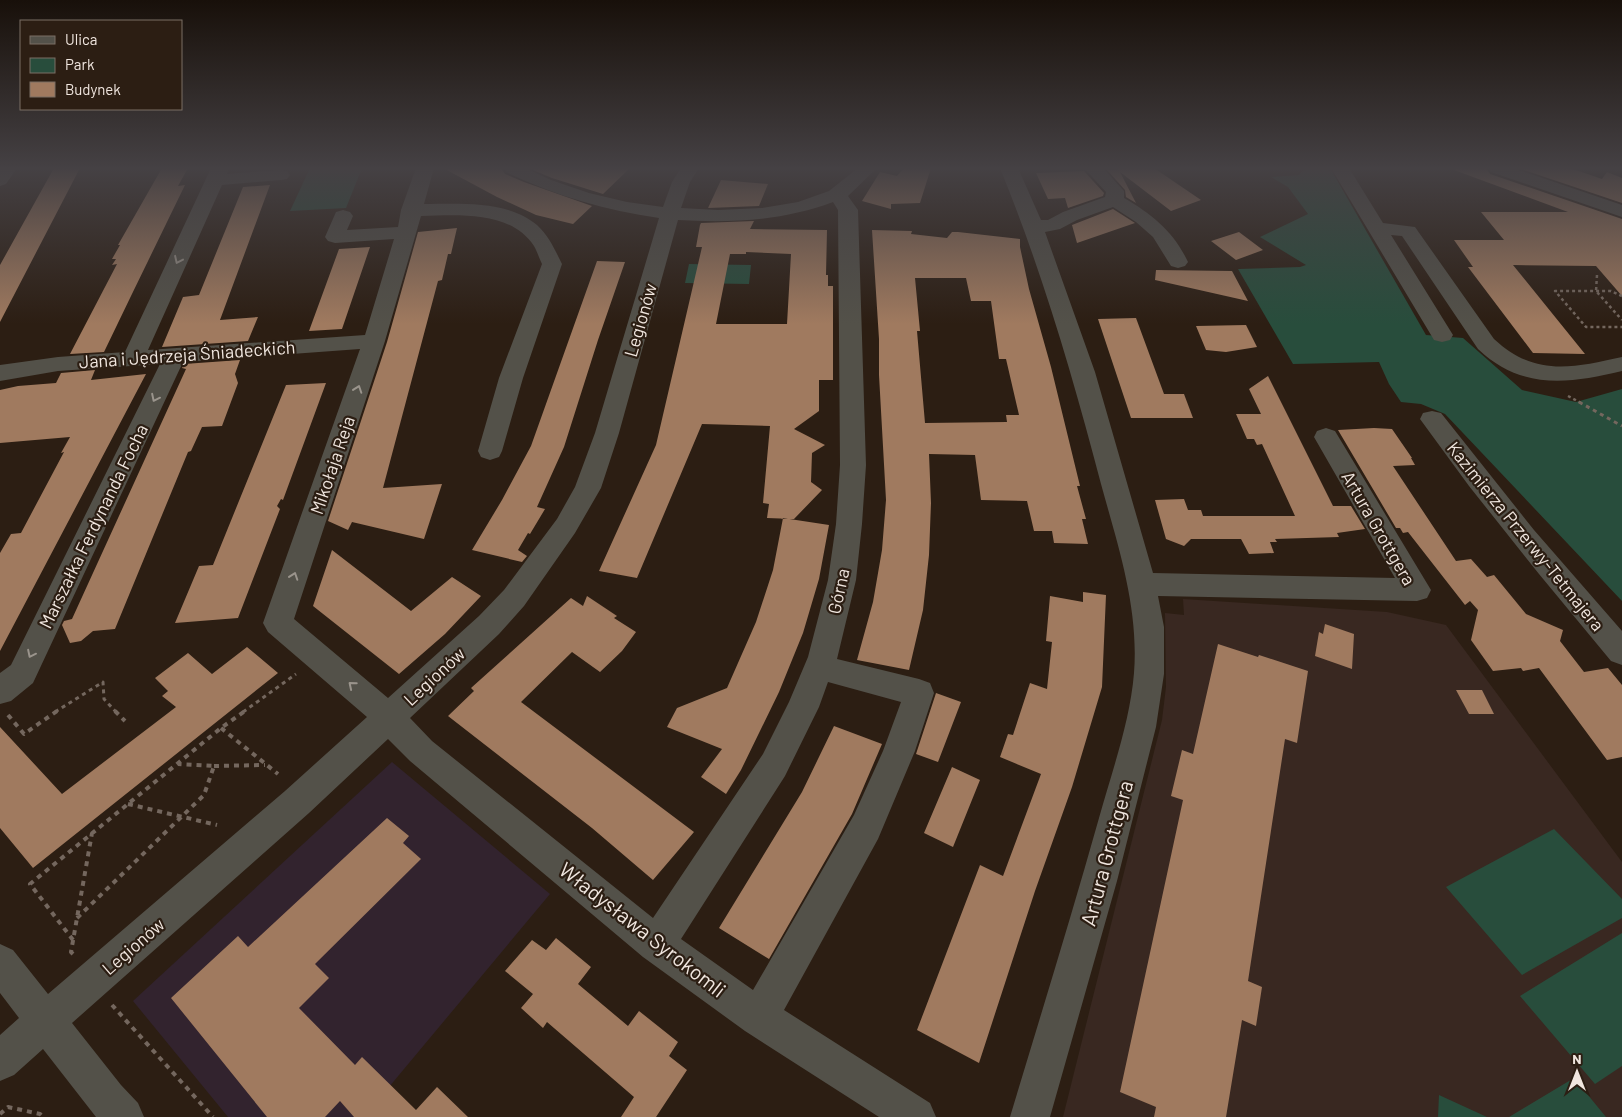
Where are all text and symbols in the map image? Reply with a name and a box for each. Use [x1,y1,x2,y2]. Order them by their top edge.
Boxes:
legend [20,20,182,110]
text: Ulica [65,30,97,48]
text: Park [65,55,95,73]
text: Budynek [65,80,121,98]
one-way arrow [174,255,184,264]
street label: Legionów [619,281,661,359]
street label: Jana i Jędrzeja Śniadeckich [78,335,296,373]
one-way arrow [352,386,362,394]
one-way arrow [151,393,161,402]
street label: Mikołaja Reja [305,413,359,517]
street label: Marszałka Ferdynanda Focha [34,420,152,632]
street label: Kazimierza Przerwy-Tetmajera [1443,437,1609,635]
street label: Artura Grottgera [1337,467,1421,589]
street label: Górna [822,566,854,616]
one-way arrow [288,573,298,581]
street label: Legionów [399,642,469,710]
one-way arrow [27,649,37,658]
one-way arrow [349,682,358,691]
street label: Artura Grottgera [1075,777,1137,929]
street label: Władysława Syrokomli [555,856,731,1002]
street label: Legionów [97,913,169,979]
north arrow [1552,1047,1602,1097]
text: N [1572,1050,1582,1067]

